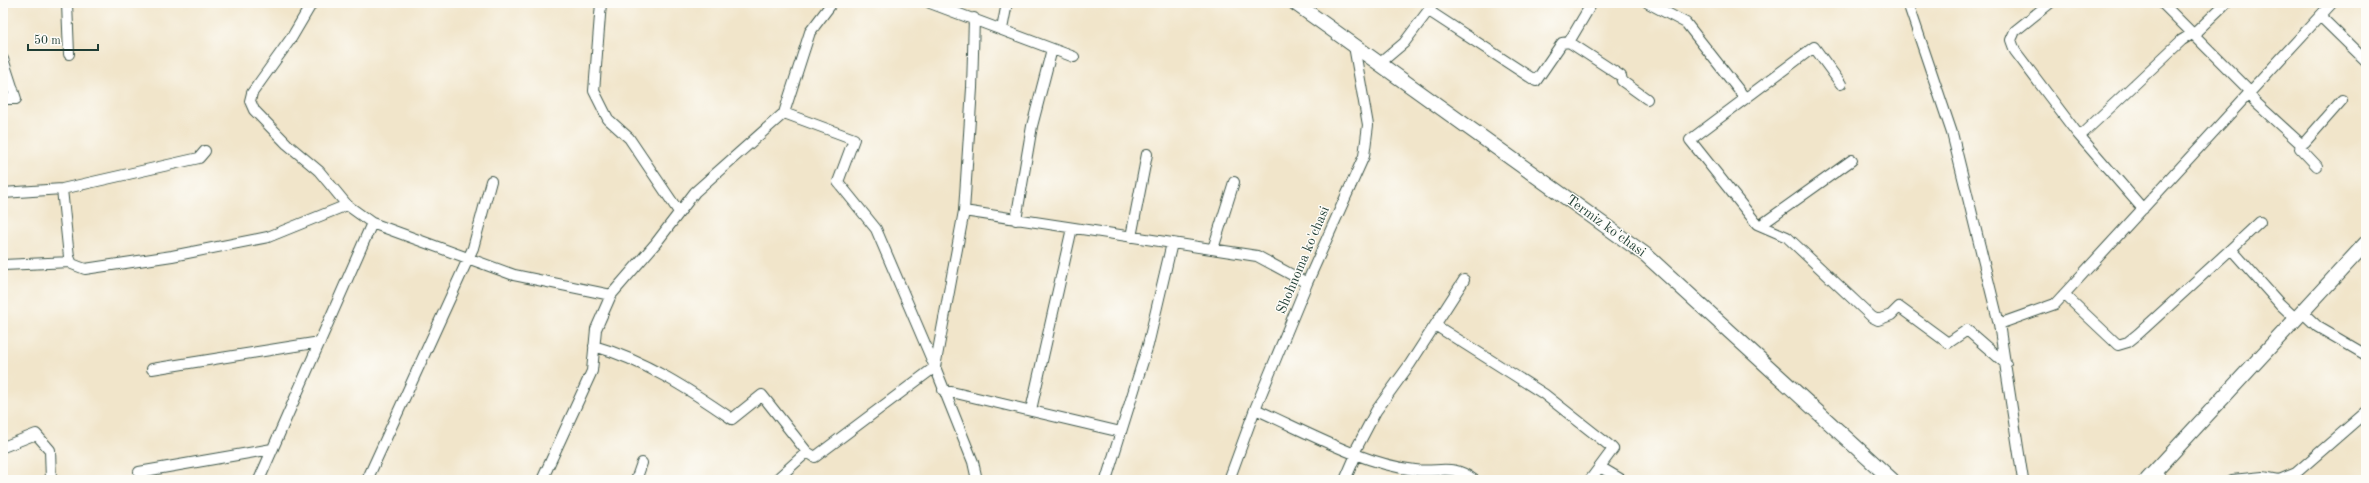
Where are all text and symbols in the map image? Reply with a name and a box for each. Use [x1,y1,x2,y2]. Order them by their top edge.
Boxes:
scale bar [28,26,98,52]
text: 50 m [34,34,61,47]
street label: Termiz ko'chasi [1564,193,1648,259]
street label: Shohnoma ko'chasi [1274,204,1332,316]

